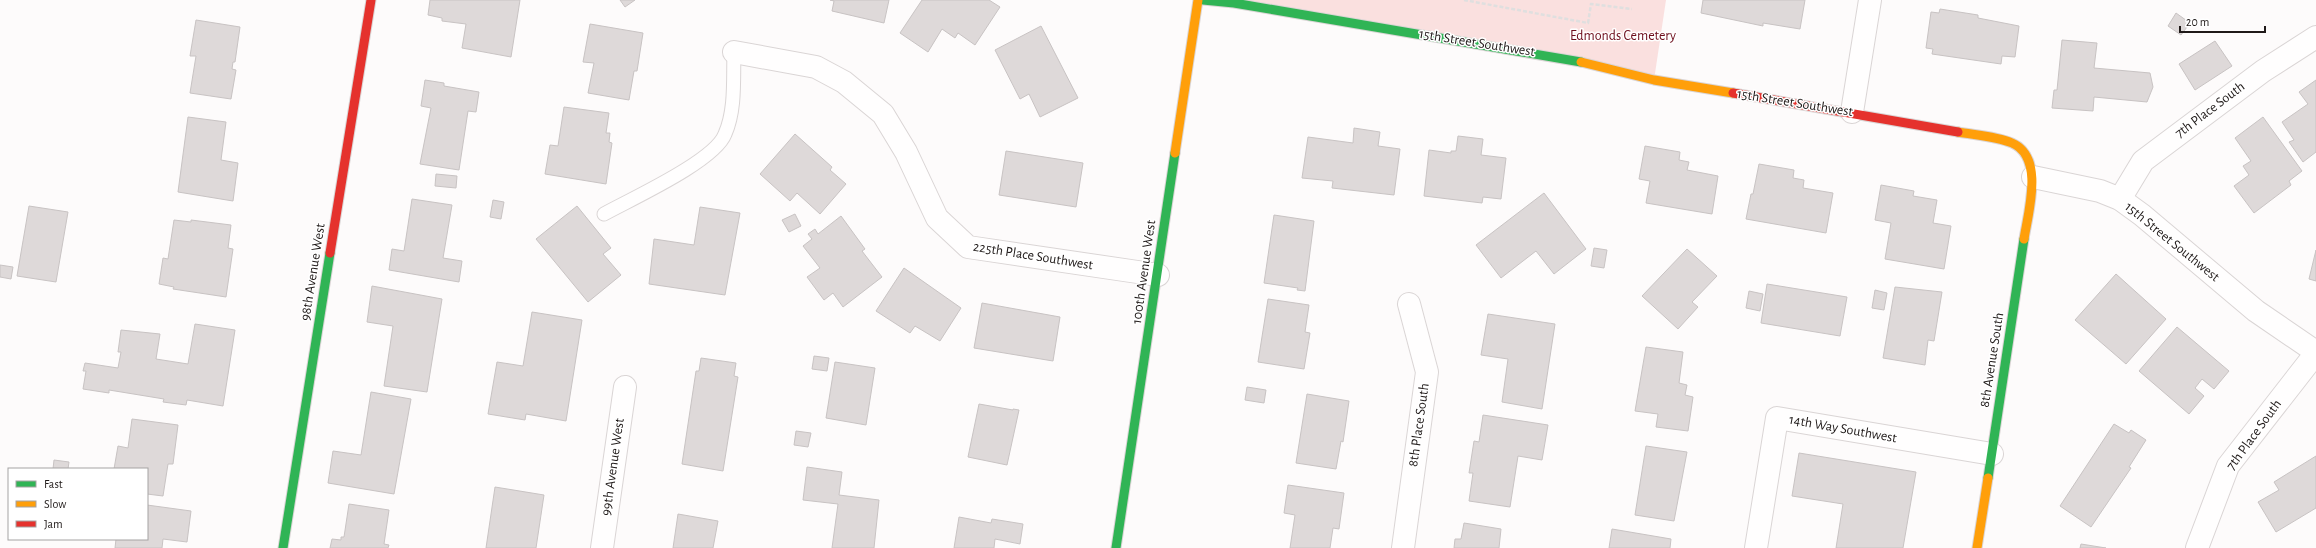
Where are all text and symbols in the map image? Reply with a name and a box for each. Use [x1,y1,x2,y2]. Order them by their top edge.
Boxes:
scale bar [2180,8,2265,34]
text: 20 m [2186,16,2209,28]
street label: 15th Street Southwest [1418,27,1536,59]
park label: Edmonds Cemetery [1570,29,1676,43]
street label: 7th Place South [2173,79,2247,141]
street label: 15th Street Southwest [1736,87,1854,119]
street label: 15th Street Southwest [2122,200,2222,285]
street label: 100th Avenue West [1130,219,1158,325]
street label: 98th Avenue West [298,222,328,322]
street label: 225th Place Southwest [972,240,1094,272]
street label: 8th Avenue South [1978,312,2006,408]
street label: 8th Place South [1406,382,1432,468]
street label: 7th Place South [2224,397,2284,473]
street label: 14th Way Southwest [1788,413,1898,445]
street label: 99th Avenue West [599,417,627,517]
legend [8,468,148,540]
text: Fast [44,478,63,490]
text: Slow [44,498,66,510]
text: Jam [44,518,63,530]

